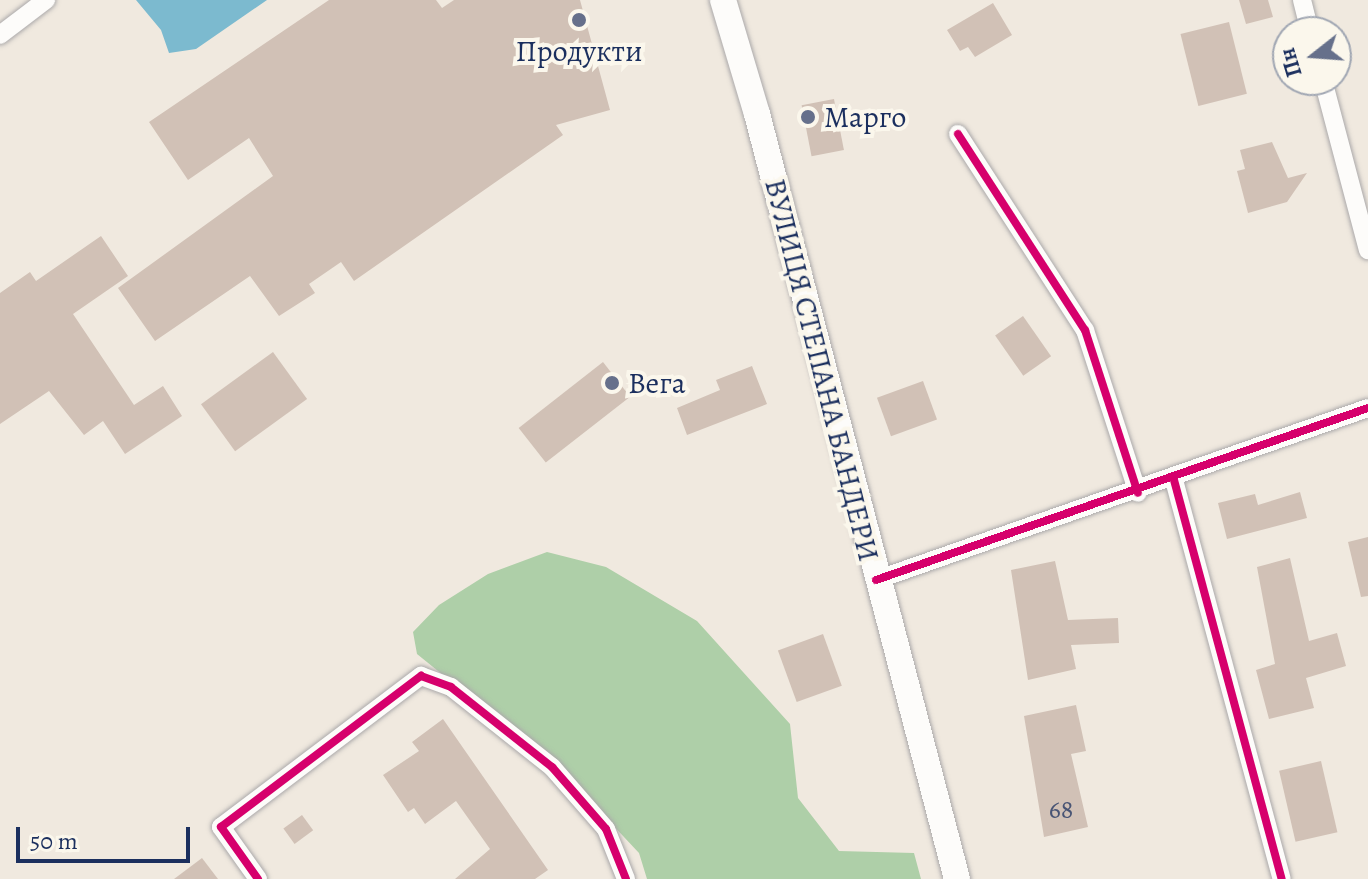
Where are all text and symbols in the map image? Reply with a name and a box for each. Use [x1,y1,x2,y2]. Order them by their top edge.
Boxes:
marker: Продукти [570,11,588,29]
north arrow [1272,16,1352,96]
place label: Продукти [515,33,643,69]
text: Пн [1272,44,1310,81]
place label: Марго [824,99,906,135]
marker: Марго [799,108,817,126]
street label: ВУЛИЦЯ СТЕПАНА БАНДЕРИ [757,175,887,565]
place label: Вега [628,365,686,401]
marker: Вега [603,374,621,392]
house number: 68 [1049,794,1073,826]
scale bar [20,811,194,861]
text: 50 m [30,825,78,857]

